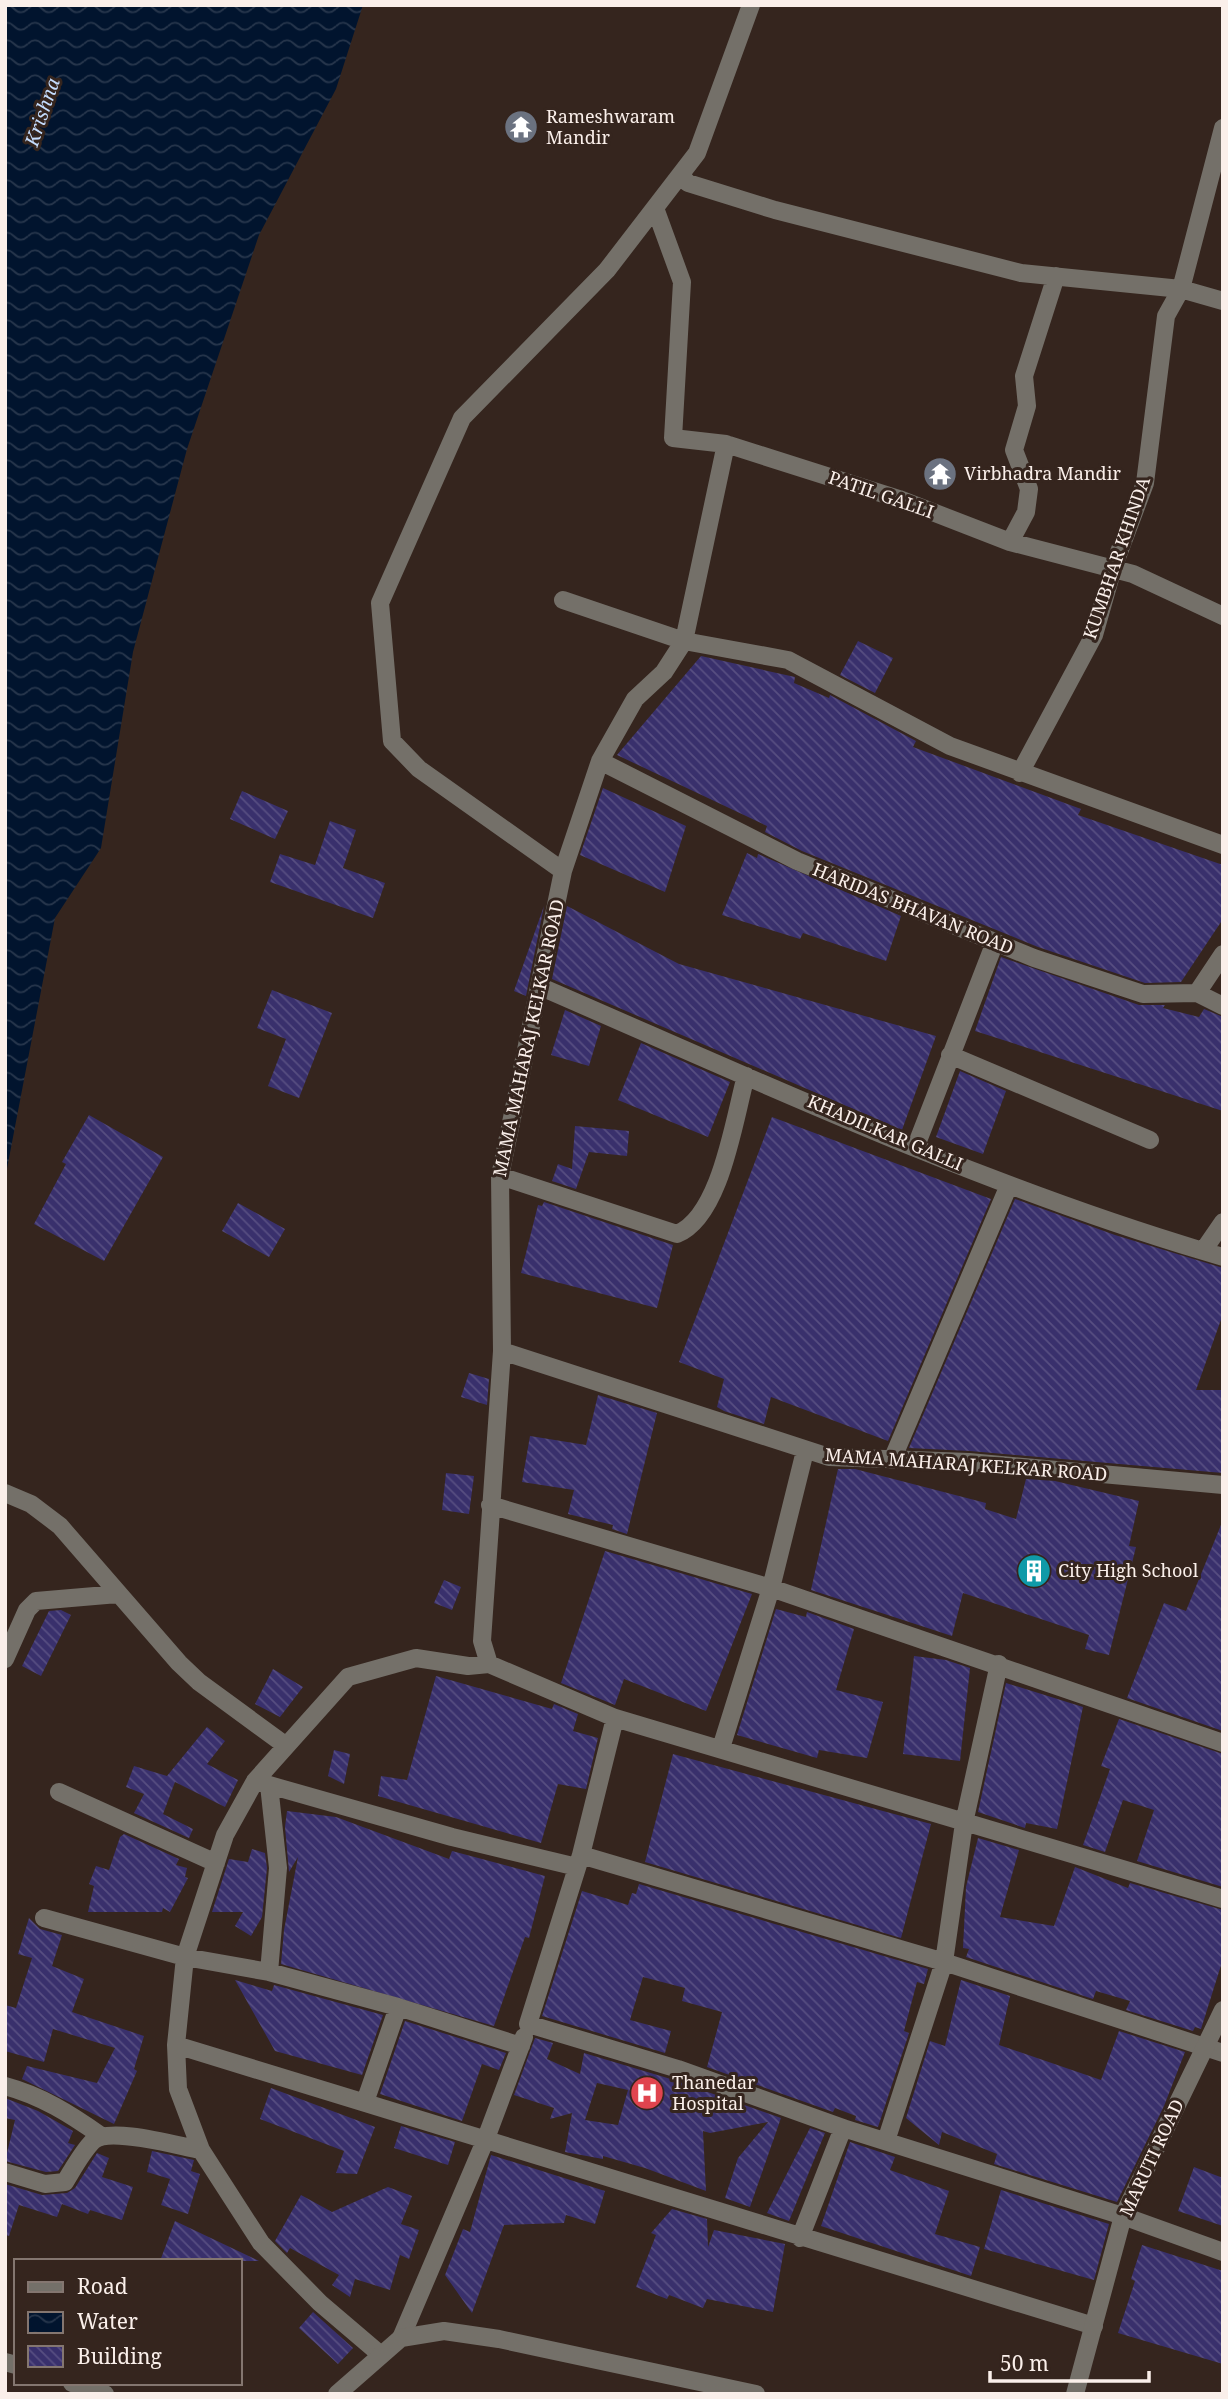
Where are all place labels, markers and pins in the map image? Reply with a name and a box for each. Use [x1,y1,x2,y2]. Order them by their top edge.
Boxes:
place label: Rameshwaram Mandir [546,104,675,149]
temple icon: Rameshwaram Mandir [502,108,540,146]
temple icon: Virbhadra Mandir [921,455,959,493]
place label: Virbhadra Mandir [964,461,1121,485]
building icon: City High School [1015,1552,1053,1590]
place label: City High School [1058,1558,1199,1582]
place label: Thanedar Hospital [672,2070,756,2115]
hospital icon: Thanedar Hospital [628,2074,666,2112]

